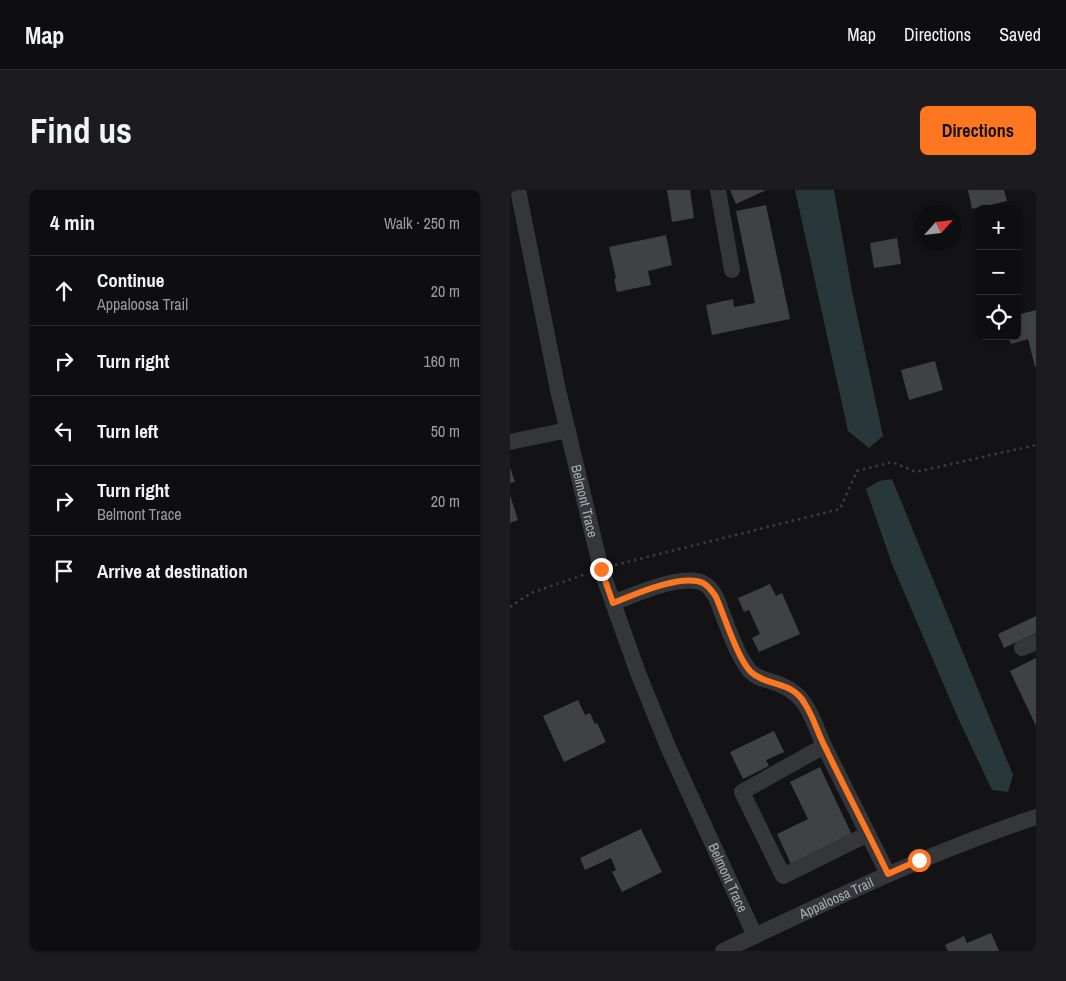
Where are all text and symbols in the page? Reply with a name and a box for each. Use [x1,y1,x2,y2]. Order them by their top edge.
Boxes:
text: Map [25,19,64,51]
text: Map [847,22,876,47]
text: Directions [904,22,971,47]
text: Saved [999,22,1041,47]
button: Directions [920,106,1036,155]
text: Find us [30,107,132,154]
north arrow [916,205,961,250]
map controls [976,205,1021,340]
button: + [976,205,1021,250]
text: 4 min [50,208,95,237]
text: Walk · 250 m [384,212,460,234]
button: − [976,250,1021,295]
text: Continue [97,267,165,293]
icon: ahead [50,277,78,305]
text: 20 m [431,280,460,302]
text: Appaloosa Trail [97,293,188,315]
button: locate [976,295,1021,340]
icon: right [50,347,78,375]
text: Turn right [97,348,169,374]
text: 160 m [424,350,460,372]
icon: left [50,417,78,445]
text: Turn left [97,418,158,444]
text: 50 m [431,420,460,442]
street label: Belmont Trace [567,463,602,539]
text: Turn right [97,477,169,503]
icon: right [50,487,78,515]
text: 20 m [431,490,460,512]
text: Belmont Trace [97,503,182,525]
icon: arrive [50,557,78,585]
text: Arrive at destination [97,558,248,584]
route end [590,558,613,581]
street label: Belmont Trace [704,840,752,915]
route start [908,849,931,872]
street label: Appaloosa Trail [795,873,876,923]

